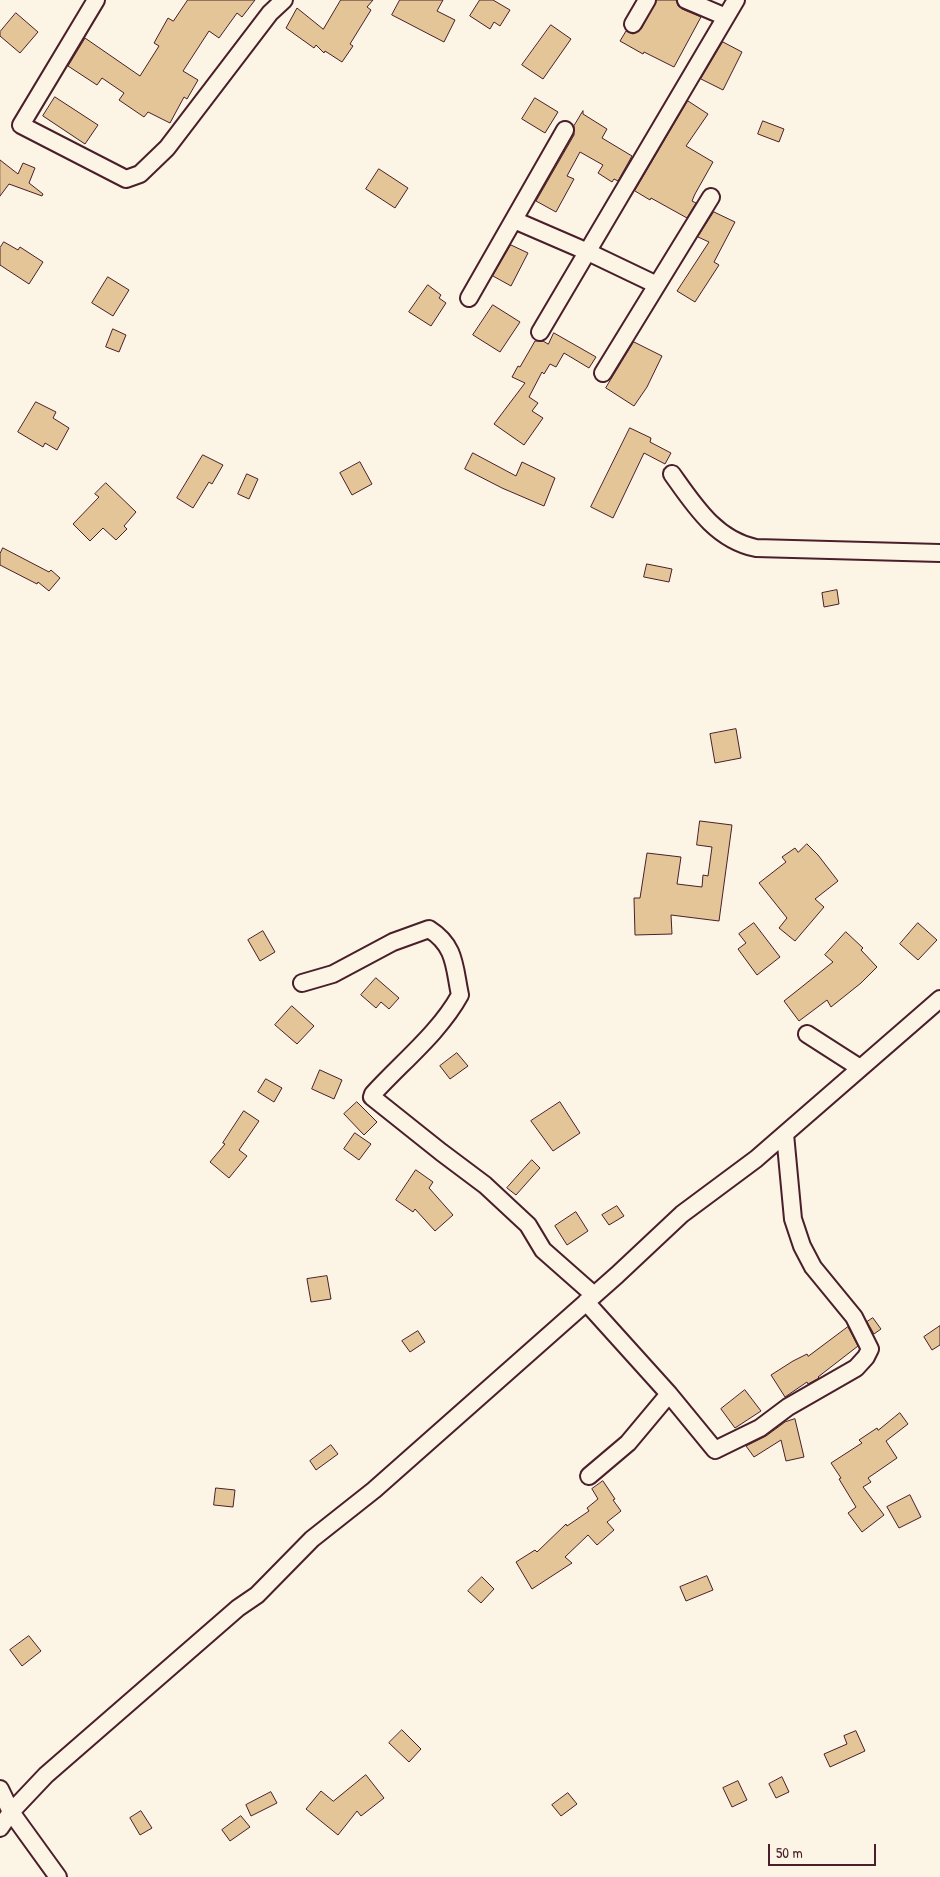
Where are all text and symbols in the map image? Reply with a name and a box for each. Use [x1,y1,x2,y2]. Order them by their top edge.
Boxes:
scale bar [770,1834,878,1866]
text: 50 m [776,1842,803,1863]

